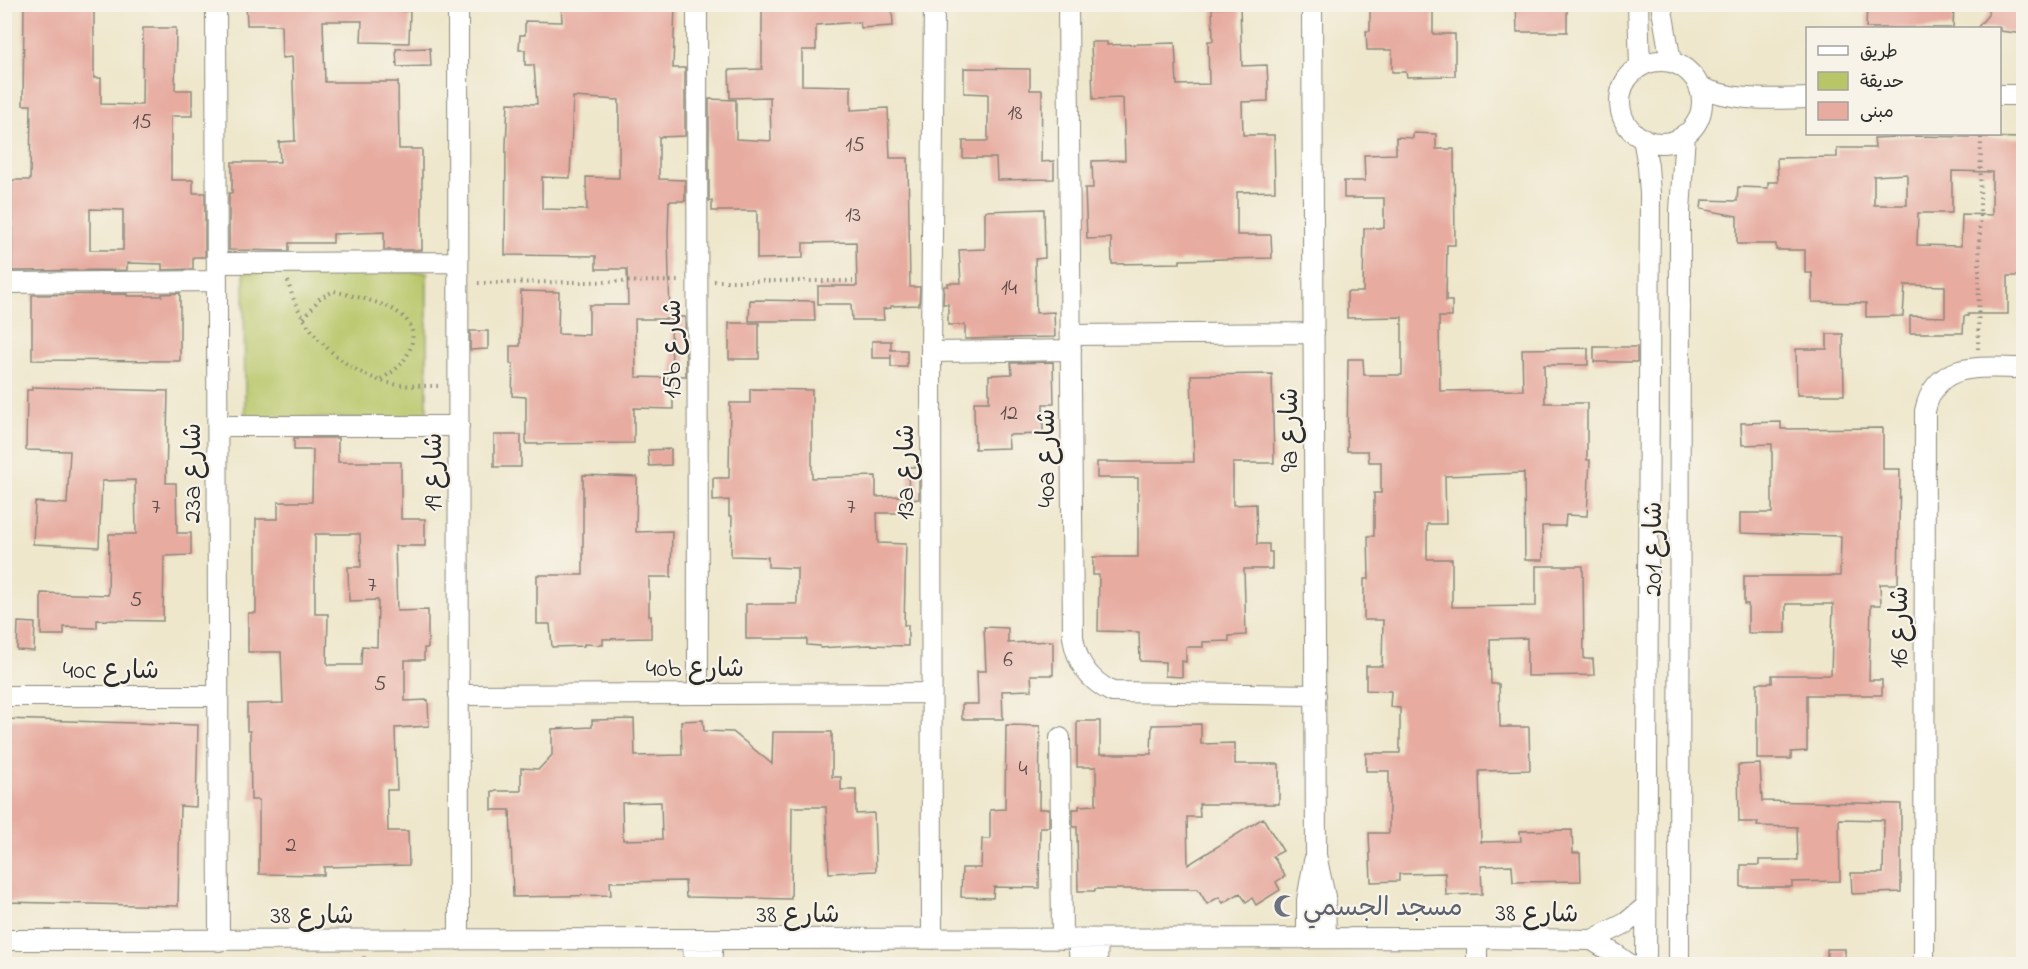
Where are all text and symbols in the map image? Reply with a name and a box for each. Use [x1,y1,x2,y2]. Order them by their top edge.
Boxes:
legend [1806,27,2001,135]
text: طريق [1860,40,1898,66]
text: حديقة [1860,70,1904,96]
house number: 18 [1007,98,1023,130]
text: مبنى [1860,100,1894,126]
house number: 15 [132,107,152,139]
house number: 15 [845,130,865,162]
house number: 13 [845,200,861,232]
house number: 14 [1001,273,1017,305]
street label: 15b شارع [655,299,693,399]
street label: 9a شارع [1272,388,1310,472]
house number: 12 [1000,398,1018,430]
street label: 40a شارع [1029,409,1067,507]
street label: 23a شارع [175,423,213,523]
street label: 13a شارع [888,424,926,520]
street label: شارع 19 [416,433,454,511]
house number: 7 [151,492,161,524]
house number: 7 [846,492,856,524]
street label: شارع 201 [1636,501,1674,597]
house number: 7 [367,570,377,602]
house number: 5 [130,585,142,617]
street label: شارع 16 [1882,586,1920,668]
house number: 6 [1003,645,1013,677]
street label: 40b شارع [646,651,744,689]
street label: 40c شارع [63,653,159,691]
house number: 5 [374,669,386,701]
house number: 4 [1018,754,1028,786]
house number: 2 [286,830,297,862]
place label: مسجد الجسمي [1303,890,1463,929]
mosque icon: مسجد الجسمي [1272,893,1298,919]
street label: شارع 38 [1495,895,1579,935]
street label: شارع 38 [756,897,840,935]
street label: شارع 38 [270,898,354,936]

